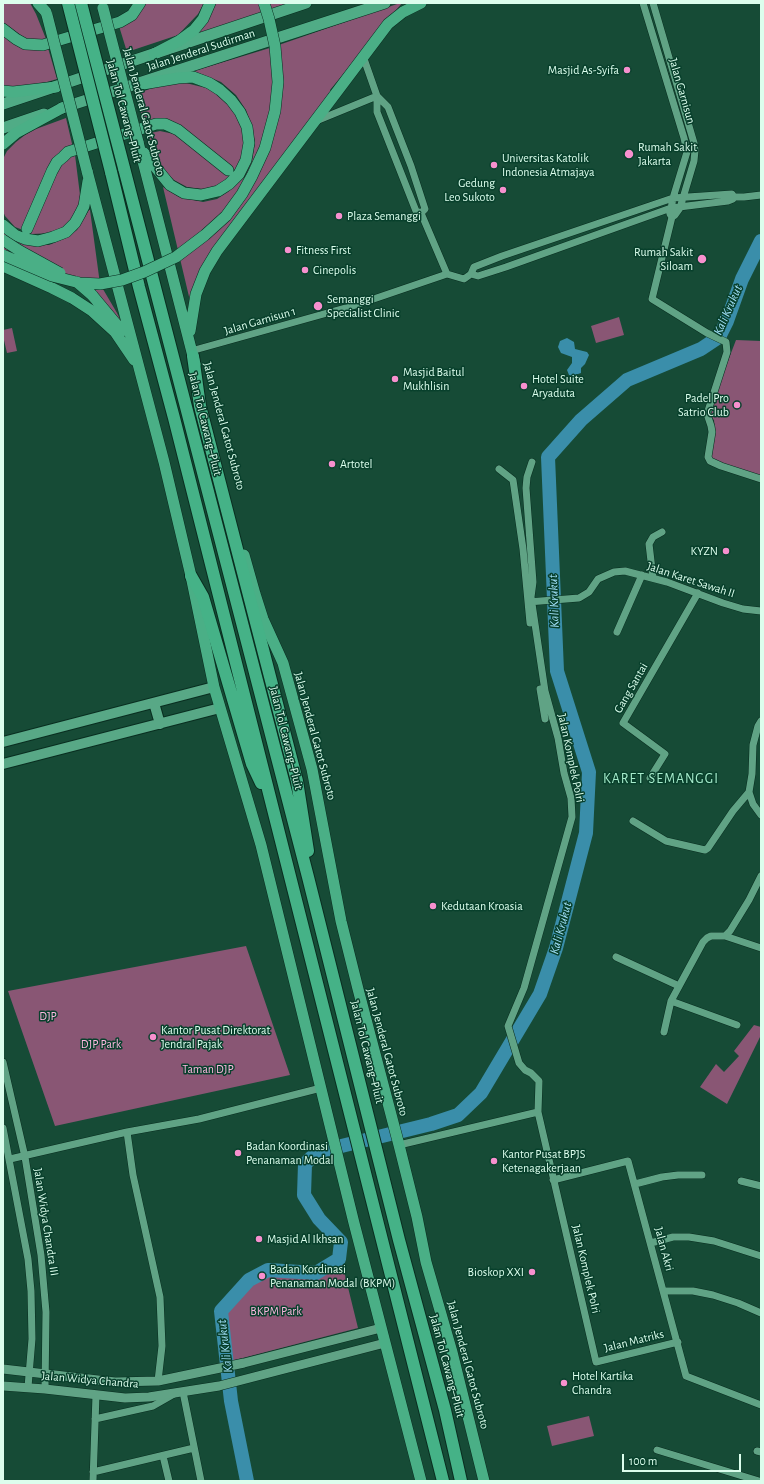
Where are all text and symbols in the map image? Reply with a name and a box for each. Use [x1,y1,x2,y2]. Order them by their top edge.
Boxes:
street label: Jalan Jenderal Sudirman [145,26,257,74]
street label: Jalan Jenderal Gatot Subroto [120,46,168,178]
street label: Jalan Garnisun [666,56,698,126]
street label: Jalan Tol Cawang–Pluit [103,58,145,164]
place label: Masjid As-Syifa [548,63,619,77]
marker: Masjid As-Syifa [622,65,632,75]
place label: Rumah Sakit Jakarta [638,140,697,168]
marker: Rumah Sakit Jakarta [623,148,635,160]
place label: Universitas Katolik Indonesia Atmajaya [502,151,595,179]
marker: Universitas Katolik Indonesia Atmajaya [489,160,499,170]
place label: Gedung Leo Sukoto [444,176,495,204]
marker: Gedung Leo Sukoto [498,185,508,195]
place label: Plaza Semanggi [347,209,421,223]
marker: Plaza Semanggi [334,211,344,221]
place label: Fitness First [296,243,351,257]
marker: Fitness First [283,245,293,255]
place label: Rumah Sakit Siloam [634,245,693,273]
marker: Rumah Sakit Siloam [696,253,708,265]
place label: Cinepolis [313,263,356,277]
marker: Cinepolis [300,265,310,275]
water label: Kali Krukut [710,282,746,338]
place label: Semanggi Specialist Clinic [327,292,399,320]
marker: Semanggi Specialist Clinic [312,300,324,312]
street label: Jalan Garnisun 1 [223,304,297,338]
street label: Jalan Jenderal Gatot Subroto [200,360,248,492]
place label: Masjid Baitul Mukhlisin [403,365,464,393]
street label: Jalan Tol Cawang–Pluit [185,371,225,477]
place label: Hotel Suite Aryaduta [532,372,584,400]
marker: Masjid Baitul Mukhlisin [390,374,400,384]
marker: Hotel Suite Aryaduta [519,381,529,391]
place label: Padel Pro Satrio Club [678,391,729,419]
marker: Padel Pro Satrio Club [732,400,742,410]
place label: Artotel [340,457,372,471]
marker: Artotel [327,459,337,469]
place label: KYZN [691,544,718,558]
marker: KYZN [721,546,731,556]
street label: Jalan Karet Sawah II [645,559,737,601]
water label: Kali Krukut [545,574,563,628]
street label: Gang Santai [611,660,651,716]
street label: Jalan Jenderal Gatot Subroto [291,670,339,802]
street label: Jalan Tol Cawang–Pluit [266,685,306,791]
street label: Jalan Komplek Polri [555,712,587,804]
district label: KARET SEMANGGI [603,771,719,787]
place label: Kedutaan Kroasia [441,899,523,913]
water label: Kali Krukut [547,900,575,956]
marker: Kedutaan Kroasia [428,901,438,911]
street label: Jalan Jenderal Gatot Subroto [363,986,411,1118]
street label: Jalan Tol Cawang–Pluit [347,999,387,1105]
park label: DJP [39,1009,57,1023]
place label: Kantor Pusat Direktorat Jendral Pajak [161,1023,270,1051]
marker: Kantor Pusat Direktorat Jendral Pajak [148,1032,158,1042]
park label: DJP Park [81,1037,121,1051]
park label: Taman DJP [182,1062,234,1076]
place label: Badan Koordinasi Penanaman Modal [246,1139,334,1167]
place label: Kantor Pusat BPJS Ketenagakerjaan [502,1147,585,1175]
marker: Badan Koordinasi Penanaman Modal [233,1148,243,1158]
marker: Kantor Pusat BPJS Ketenagakerjaan [489,1156,499,1166]
street label: Jalan Widya Chandra III [30,1167,62,1277]
street label: Jalan Komplek Polri [569,1223,603,1315]
street label: Jalan Akri [651,1226,677,1272]
place label: Masjid Al Ikhsan [267,1232,343,1246]
marker: Masjid Al Ikhsan [254,1234,264,1244]
place label: Badan Kordinasi Penanaman Modal (BKPM) [270,1262,395,1290]
place label: Bioskop XXI [468,1265,524,1279]
marker: Bioskop XXI [527,1267,537,1277]
marker: Badan Kordinasi Penanaman Modal (BKPM) [257,1271,267,1281]
street label: Jalan Jenderal Gatot Subroto [444,1299,492,1431]
park label: BKPM Park [250,1304,302,1318]
street label: Jalan Tol Cawang–Pluit [426,1313,468,1419]
water label: Kali Krukut [214,1318,236,1374]
street label: Jalan Matriks [603,1327,665,1355]
street label: Jalan Widya Chandra [41,1369,139,1391]
place label: Hotel Kartika Chandra [572,1369,633,1397]
marker: Hotel Kartika Chandra [559,1378,569,1388]
scale bar [624,1446,743,1472]
text: 100 m [629,1455,657,1467]

